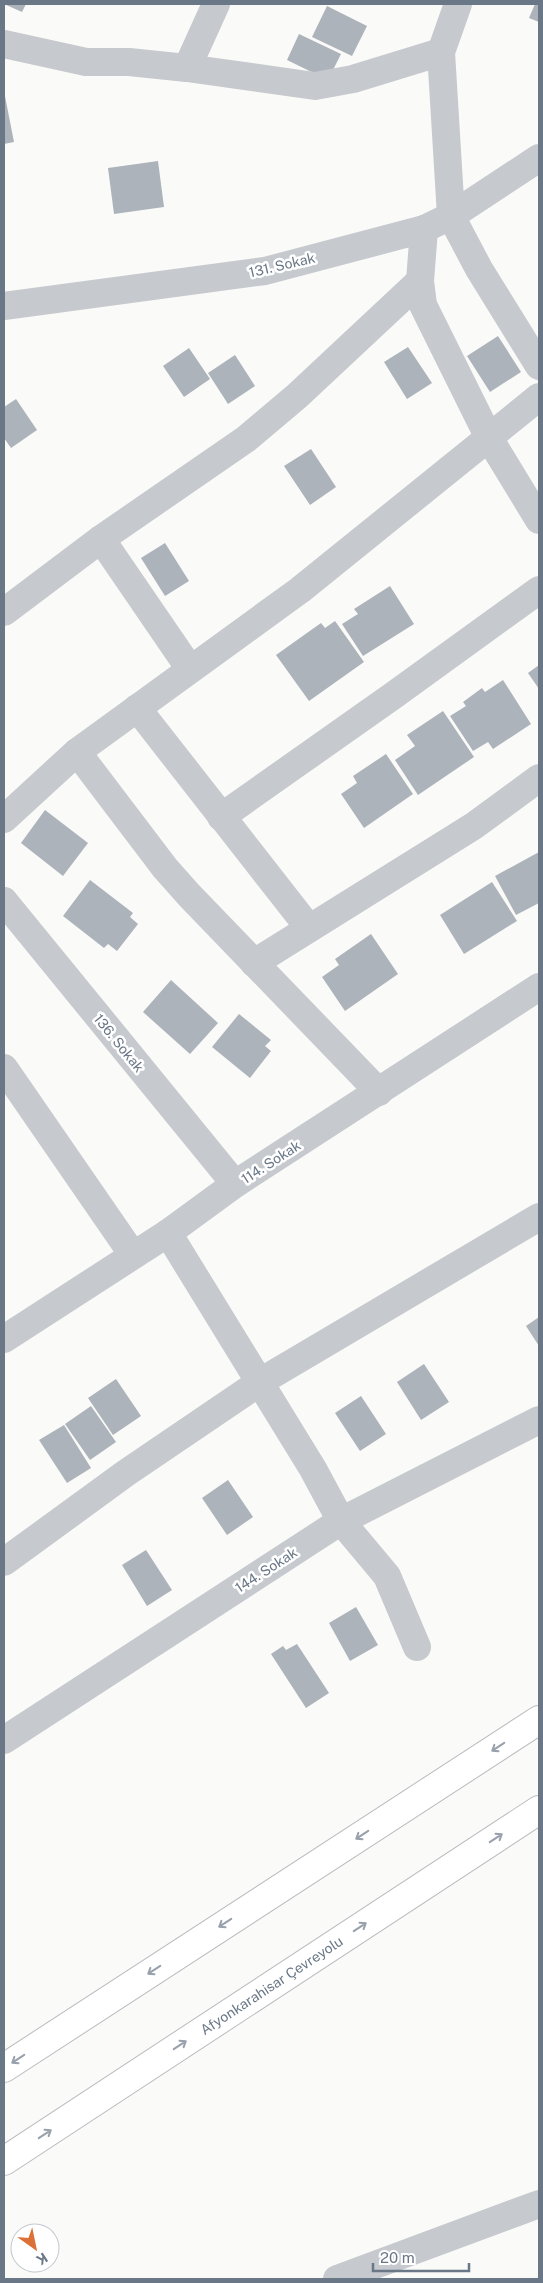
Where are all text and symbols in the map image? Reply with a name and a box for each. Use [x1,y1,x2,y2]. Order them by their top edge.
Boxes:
street label: 131. Sokak [247,250,317,280]
street label: 136. Sokak [91,1011,147,1075]
street label: 114. Sokak [238,1137,304,1187]
street label: 144. Sokak [232,1544,300,1596]
one-way arrow [492,1742,506,1752]
one-way arrow [355,1830,369,1840]
one-way arrow [489,1833,503,1843]
one-way arrow [219,1918,233,1928]
one-way arrow [353,1922,367,1932]
street label: Afyonkarahisar Çevreyolu [197,1933,346,2038]
one-way arrow [147,1965,161,1975]
one-way arrow [173,2040,187,2050]
one-way arrow [11,2054,25,2064]
one-way arrow [37,2129,51,2139]
north arrow [10,2223,60,2273]
scale bar [373,2240,469,2272]
text: K [34,2249,51,2268]
text: 20 m [380,2249,415,2266]

